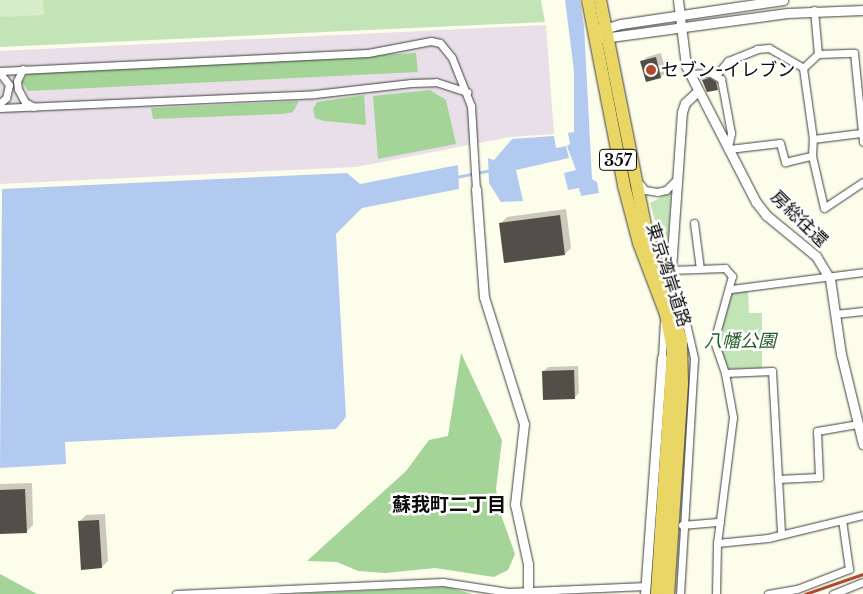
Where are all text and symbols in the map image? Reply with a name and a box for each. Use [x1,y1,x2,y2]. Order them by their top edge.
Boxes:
place label: セブン-イレブン [661,59,795,81]
marker: セブン-イレブン [645,64,657,76]
road number: 357 [598,146,638,174]
street label: 房総往還 [766,186,832,252]
street label: 東京湾岸道路 [641,220,695,330]
park label: 八幡公園 [704,330,776,352]
district label: 蘇我町二丁目 [392,494,506,516]

